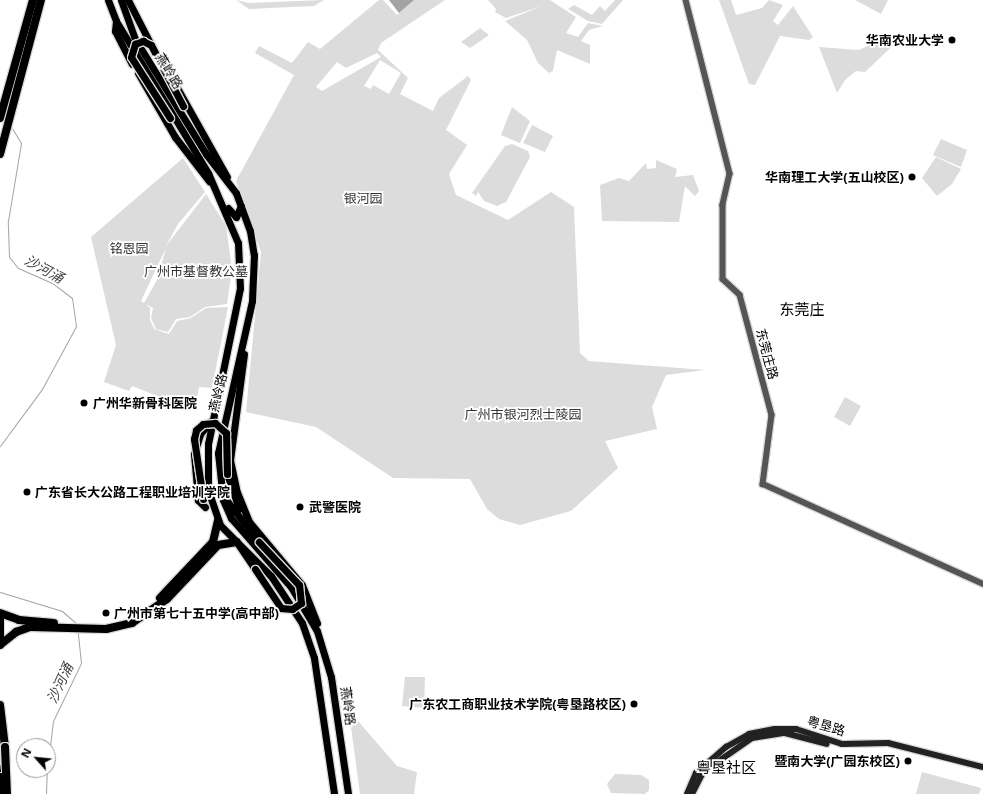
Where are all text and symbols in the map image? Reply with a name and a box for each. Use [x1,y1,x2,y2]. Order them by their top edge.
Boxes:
place label: 华南农业大学 [866,32,944,48]
marker: 华南农业大学 [947,35,957,45]
street label: 燕岭路 [152,50,186,92]
place label: 华南理工大学(五山校区) [765,169,904,185]
marker: 华南理工大学(五山校区) [907,172,917,182]
park label: 银河园 [344,190,382,206]
park label: 铭恩园 [110,240,148,256]
water label: 沙河涌 [22,251,66,287]
park label: 广州市基督教公墓 [144,263,248,279]
district label: 东莞庄 [780,301,824,319]
street label: 东莞庄路 [753,327,781,381]
street label: 燕岭路 [206,372,230,414]
place label: 广州华新骨科医院 [93,395,197,411]
marker: 广州华新骨科医院 [78,397,90,409]
park label: 广州市银河烈士陵园 [465,406,581,422]
place label: 广东省长大公路工程职业培训学院 [35,484,230,500]
marker: 广东省长大公路工程职业培训学院 [22,487,32,497]
place label: 武警医院 [309,499,361,515]
marker: 武警医院 [294,501,306,513]
place label: 广州市第七十五中学(高中部) [114,605,279,621]
marker: 广州市第七十五中学(高中部) [101,608,111,618]
water label: 沙河涌 [44,660,76,706]
street label: 燕岭路 [338,686,358,726]
place label: 广东农工商职业技术学院(粤垦路校区) [409,696,626,712]
marker: 广东农工商职业技术学院(粤垦路校区) [629,699,639,709]
street label: 粤垦路 [805,713,847,739]
north arrow [16,738,56,778]
text: N [17,745,34,760]
place label: 暨南大学(广园东校区) [774,753,900,769]
marker: 暨南大学(广园东校区) [903,756,913,766]
district label: 粤垦社区 [696,759,756,777]

